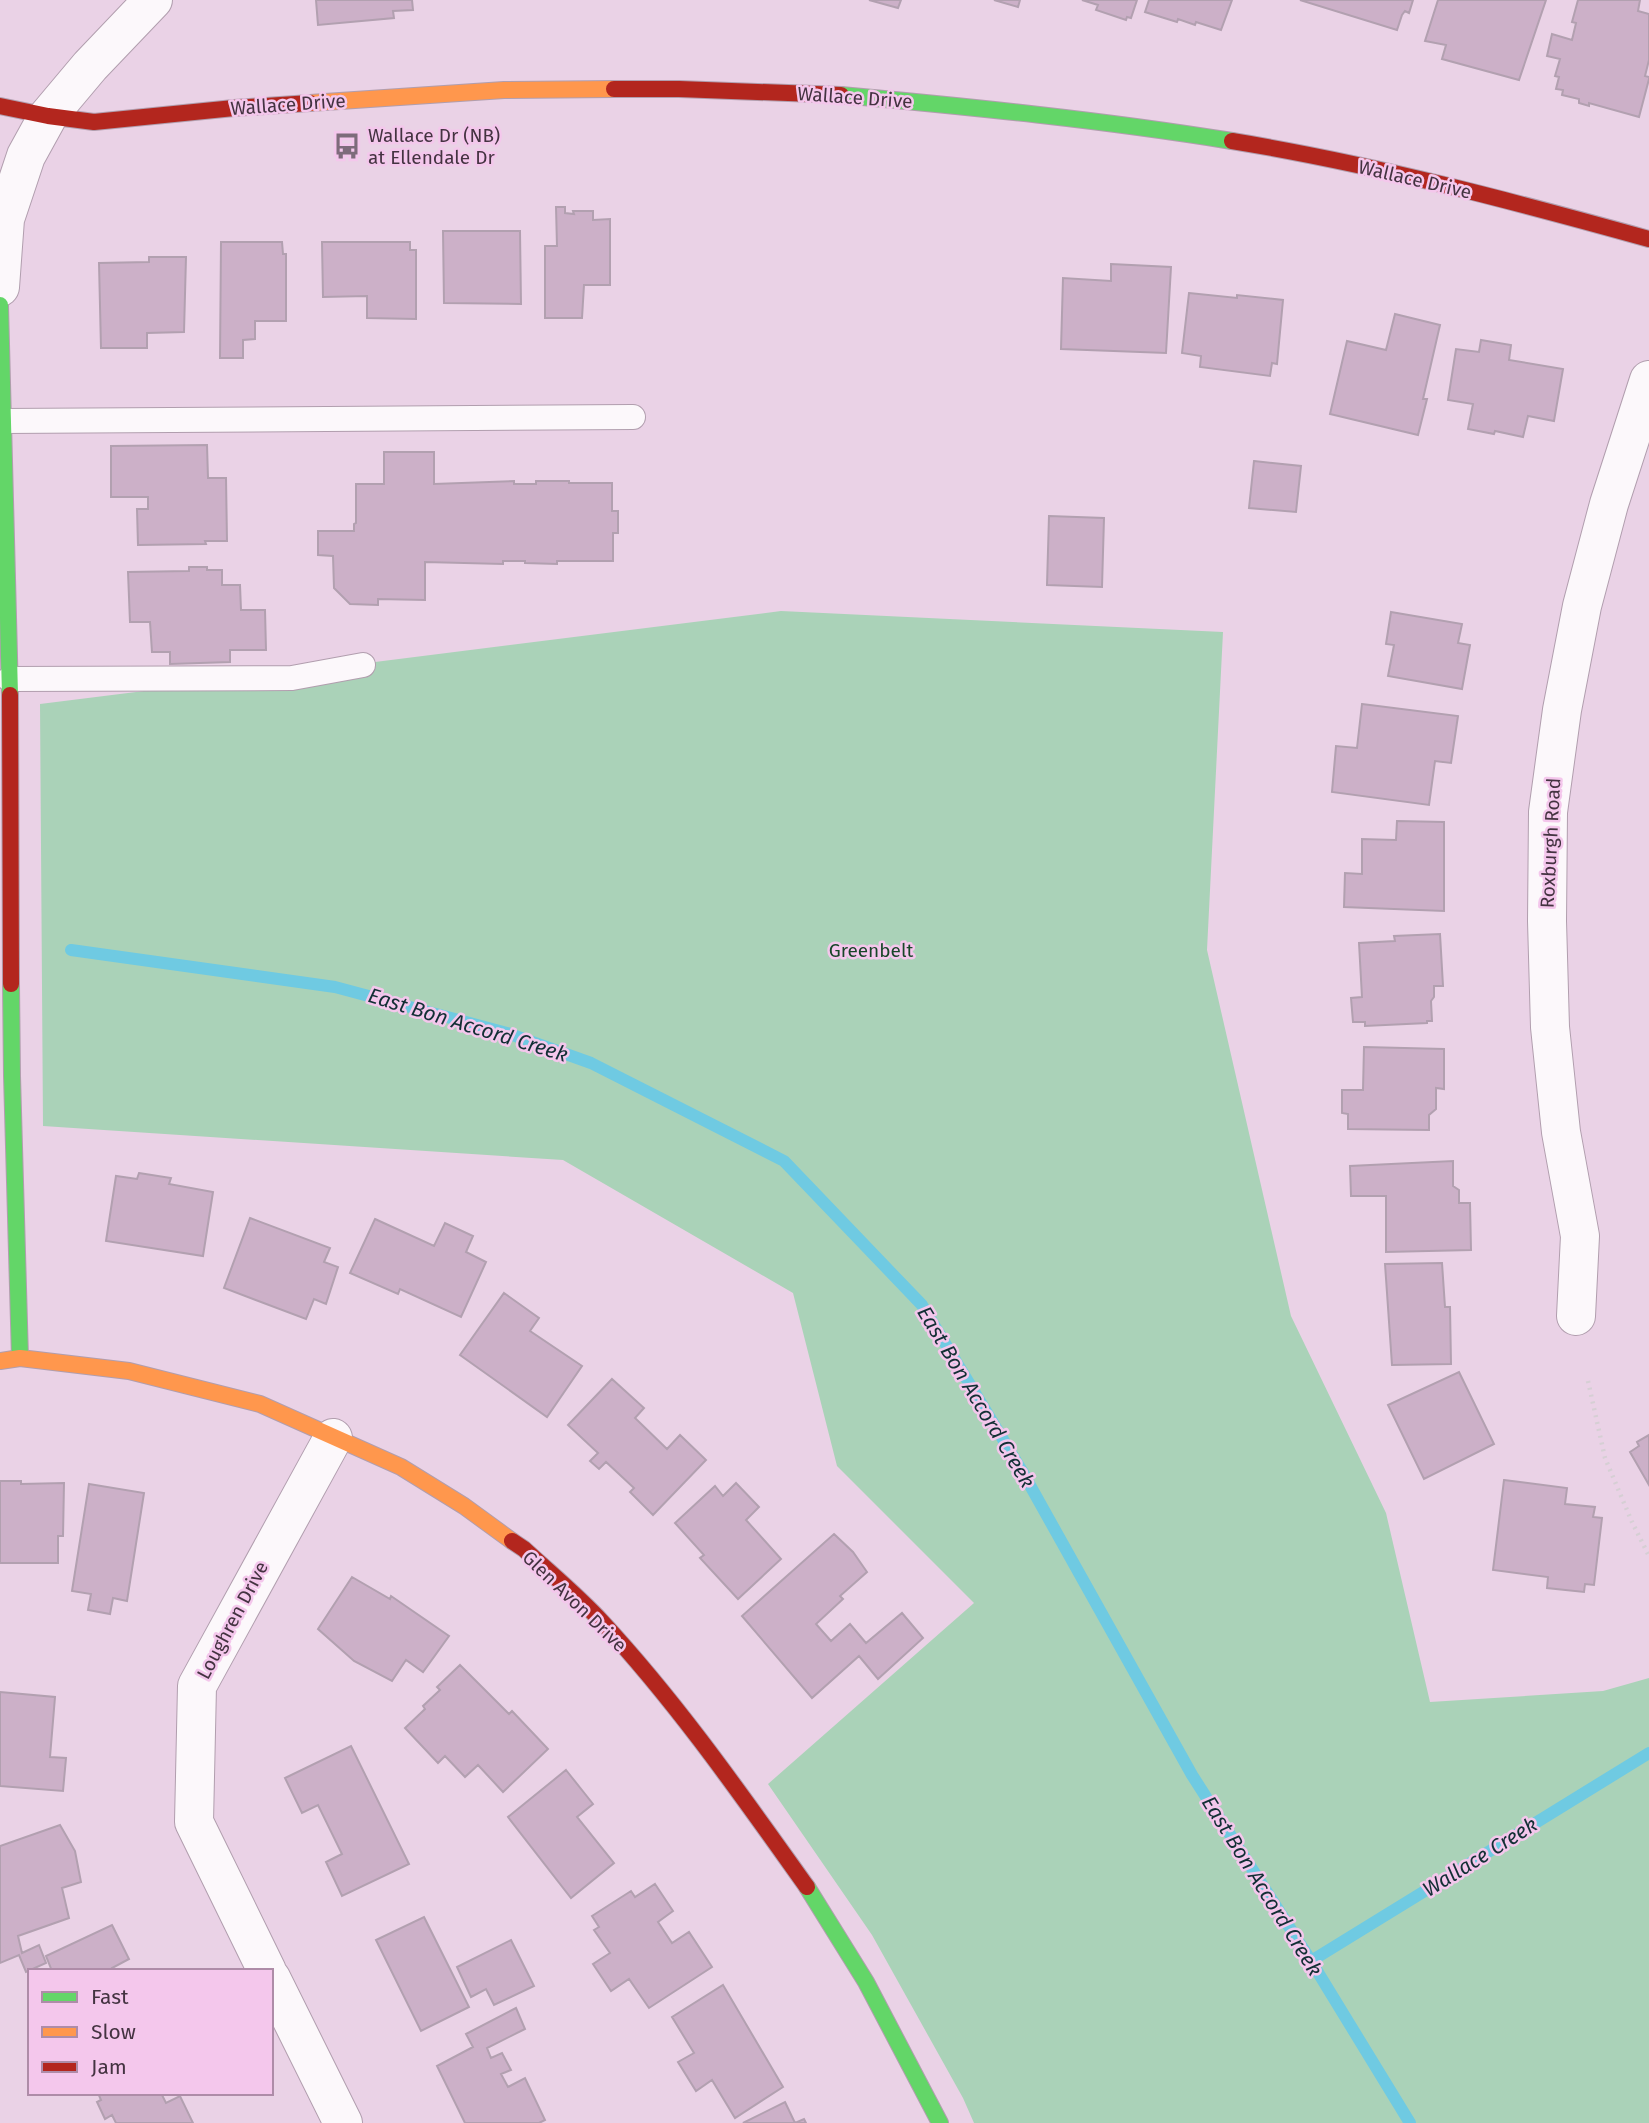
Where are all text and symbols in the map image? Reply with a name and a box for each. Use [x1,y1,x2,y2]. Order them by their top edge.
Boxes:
street label: Wallace Drive [797,82,913,113]
street label: Wallace Drive [230,89,346,120]
place label: Wallace Dr (NB) at Ellendale Dr [368,124,500,169]
bus stop icon: Wallace Dr (NB) at Ellendale Dr [332,131,362,161]
street label: Wallace Drive [1356,155,1474,204]
street label: Roxburgh Road [1536,777,1565,909]
park label: Greenbelt [829,939,913,962]
water label: East Bon Accord Creek [365,982,571,1068]
water label: East Bon Accord Creek [911,1301,1041,1493]
street label: Glen Avon Drive [518,1546,632,1657]
street label: Loughren Drive [192,1557,273,1683]
water label: East Bon Accord Creek [1196,1791,1328,1981]
water label: Wallace Creek [1418,1811,1542,1903]
legend [28,1969,273,2095]
text: Fast [91,1984,129,2010]
text: Slow [91,2019,136,2045]
text: Jam [91,2054,127,2080]

